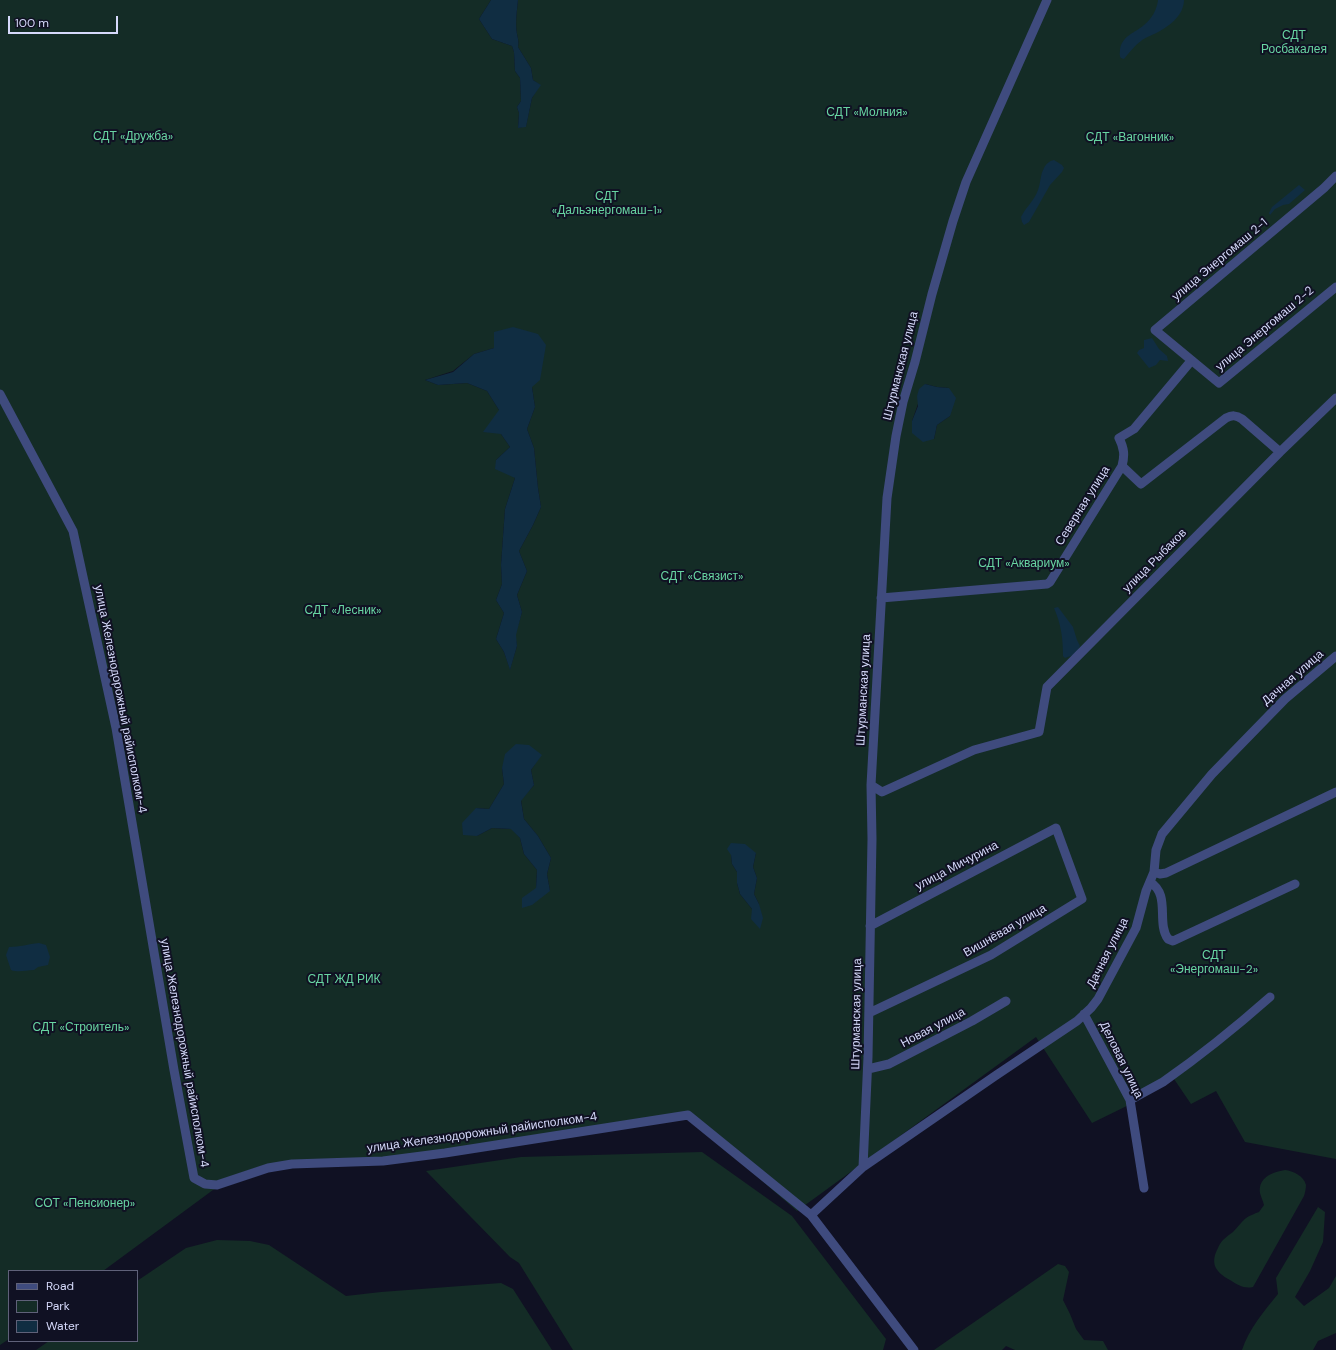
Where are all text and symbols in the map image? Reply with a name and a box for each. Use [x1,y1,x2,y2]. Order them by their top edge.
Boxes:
scale bar [10,8,120,34]
text: 100 m [15,15,49,31]
park label: СДТ Росбакалея [1261,29,1327,57]
park label: СДТ «Молния» [826,106,908,120]
park label: СДТ «Дружба» [93,130,173,144]
park label: СДТ «Вагонник» [1086,131,1174,145]
park label: СДТ «Дальэнергомаш-1» [552,190,662,218]
street label: улица Энергомаш 2-1 [1169,216,1271,304]
street label: улица Энергомаш 2-2 [1213,284,1317,374]
street label: Штурманская улица [881,310,921,422]
street label: Северная улица [1053,464,1113,548]
street label: улица Рыбаков [1120,526,1190,596]
park label: СДТ «Аквариум» [978,557,1070,571]
park label: СДТ «Связист» [660,570,744,584]
street label: улица Железнодорожный райисполком-4 [91,584,149,814]
park label: СДТ «Лесник» [304,604,382,618]
street label: Штурманская улица [854,634,874,746]
street label: Дачная улица [1259,647,1327,709]
street label: улица Мичурина [913,838,1001,894]
street label: Вишнёвая улица [961,901,1049,961]
street label: Дачная улица [1084,916,1132,990]
street label: улица Железнодорожный райисполком-4 [157,937,211,1169]
park label: СДТ «Энергомаш-2» [1170,949,1258,977]
street label: Штурманская улица [849,958,865,1070]
park label: СДТ ЖД РИК [307,973,381,987]
street label: Новая улица [898,1005,968,1051]
street label: Деловая улица [1096,1019,1146,1101]
park label: СДТ «Строитель» [32,1021,130,1035]
street label: улица Железнодорожный райисполком-4 [366,1110,598,1156]
park label: СОТ «Пенсионер» [35,1197,135,1211]
legend [8,1270,138,1342]
text: Road [46,1278,74,1294]
text: Park [46,1298,70,1314]
text: Water [46,1318,79,1334]

